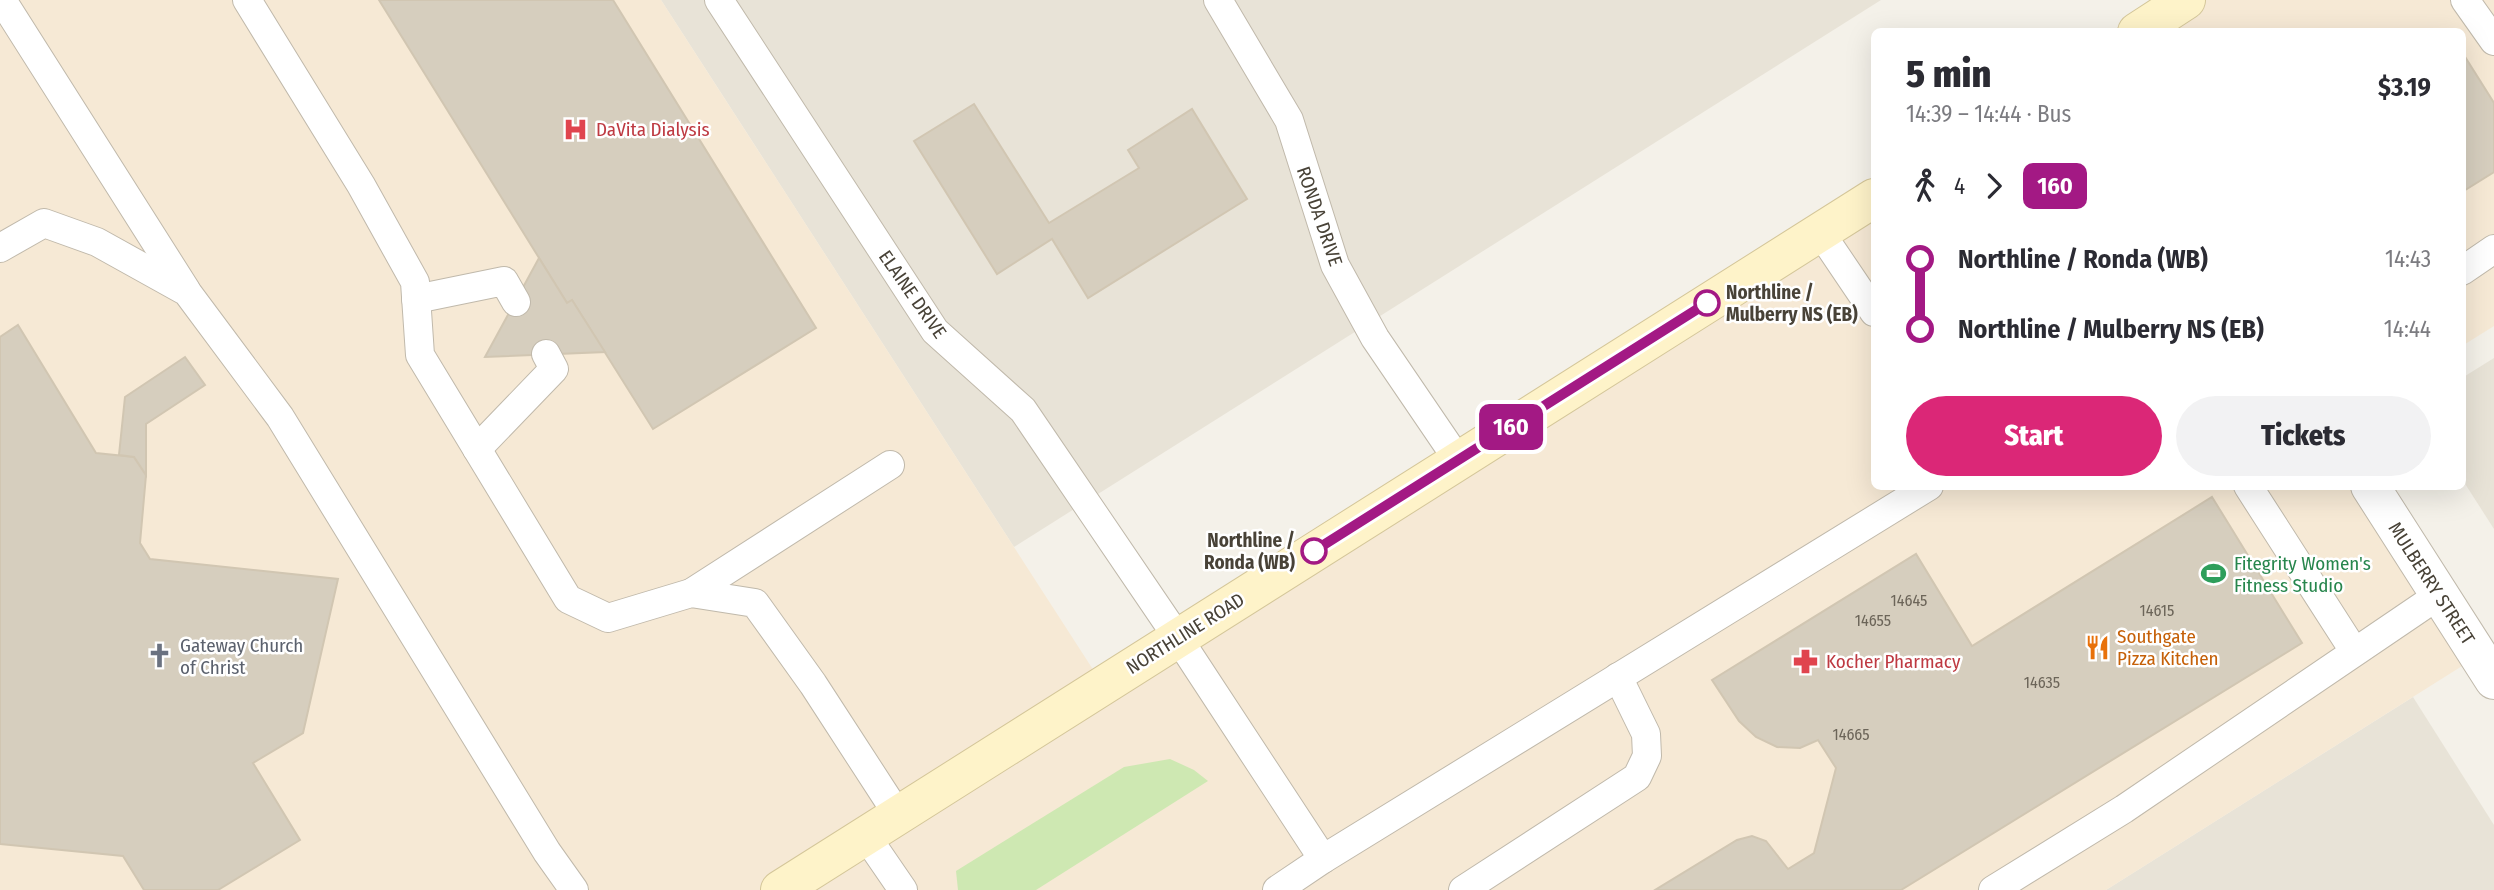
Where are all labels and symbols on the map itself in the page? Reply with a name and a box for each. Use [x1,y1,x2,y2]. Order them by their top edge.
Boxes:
hospital icon: DaVita Dialysis [562,115,590,143]
place label: DaVita Dialysis [596,118,710,141]
street label: RONDA DRIVE [1292,163,1347,269]
street label: ELAINE DRIVE [874,246,951,343]
place label: Northline / Mulberry NS (EB) [1726,281,1858,326]
marker: Northline / Mulberry NS (EB) [1694,290,1720,316]
line badge: 160 [1471,404,1551,450]
street label: MULBERRY STREET [2383,518,2480,649]
place label: Northline / Ronda (WB) [1204,529,1295,574]
marker: Northline / Ronda (WB) [1301,538,1327,564]
place label: Fitegrity Women's Fitness Studio [2234,552,2371,597]
sports icon: Fitegrity Women's Fitness Studio [2200,560,2228,588]
street label: NORTHLINE ROAD [1122,588,1249,679]
house number: 14645 [1891,591,1927,610]
house number: 14615 [2140,601,2174,620]
house number: 14655 [1855,611,1891,630]
place label: Southgate Pizza Kitchen [2117,625,2219,670]
restaurant icon: Southgate Pizza Kitchen [2083,633,2111,661]
place label: Gateway Church of Christ [180,634,303,679]
church icon: Gateway Church of Christ [146,642,174,670]
pharmacy icon: Kocher Pharmacy [1792,647,1820,675]
place label: Kocher Pharmacy [1826,650,1961,673]
house number: 14635 [2024,673,2060,692]
house number: 14665 [1832,725,1870,744]

